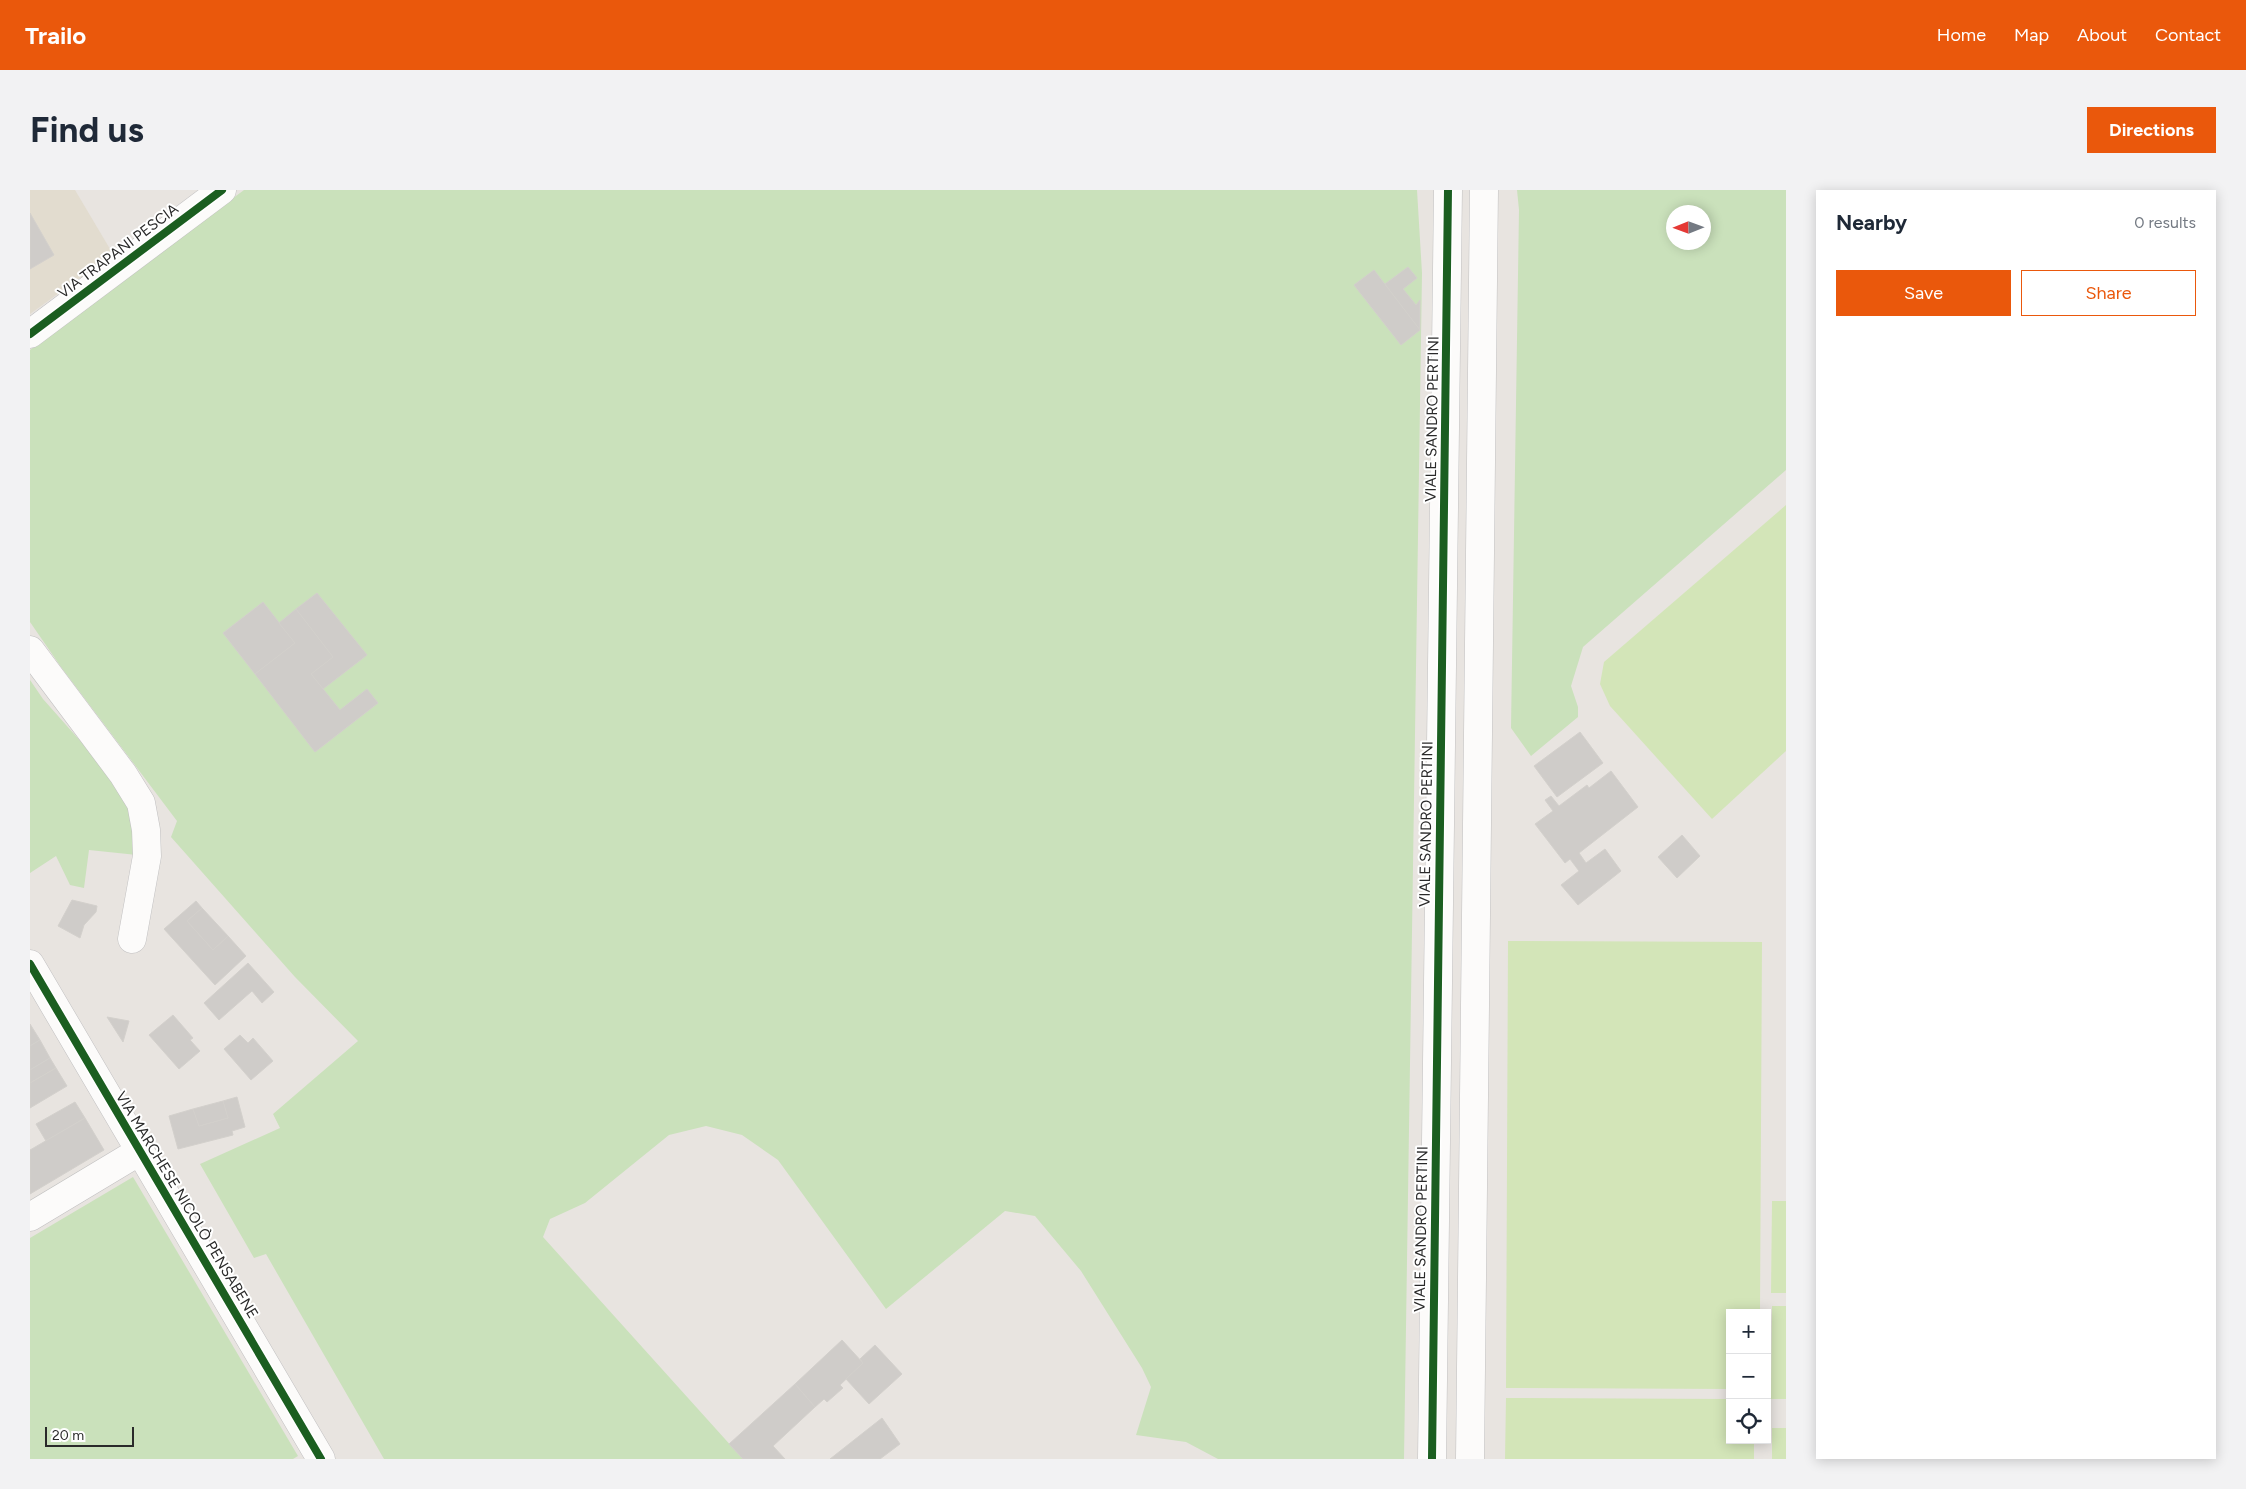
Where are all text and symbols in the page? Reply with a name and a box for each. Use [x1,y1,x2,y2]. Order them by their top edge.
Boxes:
text: Trailo [25,21,86,50]
text: Home [1937,24,1986,46]
text: Map [2014,24,2049,46]
text: About [2077,24,2127,46]
text: Contact [2155,24,2221,46]
button: Directions [2087,107,2216,153]
text: Find us [30,109,144,151]
street label: VIA TRAPANI PESCIA [54,200,182,302]
north arrow [1666,205,1711,250]
text: Nearby [1836,210,1907,235]
text: 0 results [2134,213,2196,232]
button: Save [1836,270,2011,316]
button: Share [2021,270,2196,316]
street label: VIALE SANDRO PERTINI [1422,336,1442,502]
street label: VIALE SANDRO PERTINI [1416,741,1436,907]
street label: VIA MARCHESE NICOLÒ PENSABENE [112,1088,262,1322]
street label: VIALE SANDRO PERTINI [1411,1146,1431,1312]
map controls [1726,1309,1771,1444]
button: + [1726,1309,1771,1354]
button: − [1726,1354,1771,1399]
button: locate [1726,1399,1771,1444]
scale bar [45,1424,134,1447]
text: 20 m [52,1427,84,1444]

